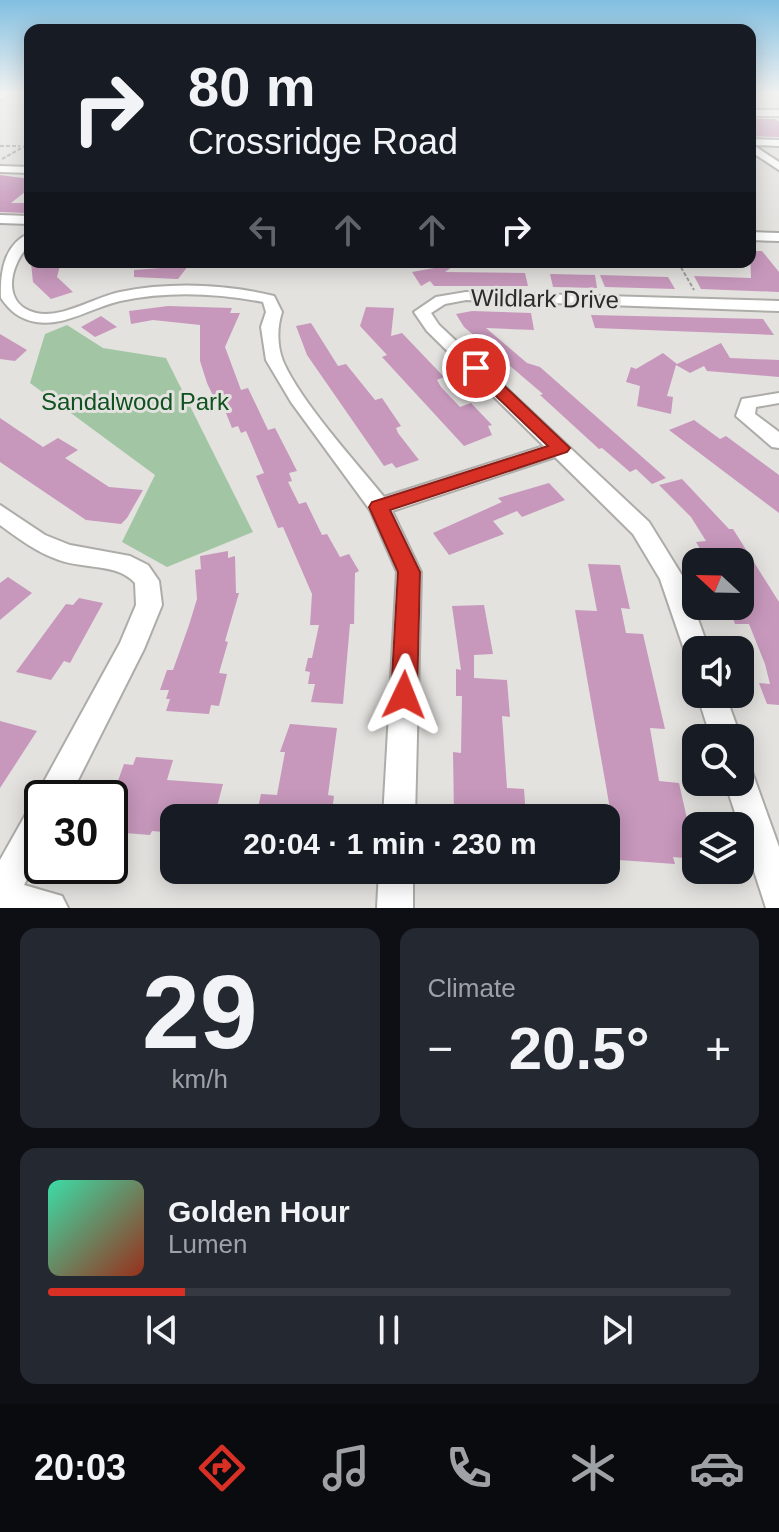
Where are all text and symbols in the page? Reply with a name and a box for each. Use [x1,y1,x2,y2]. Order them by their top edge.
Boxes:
text: 80 m [188,55,316,118]
icon: right [56,56,160,160]
text: Crossridge Road [188,121,458,162]
icon: left [242,208,286,252]
icon: ahead [326,208,370,252]
icon: ahead [410,208,454,252]
icon: right [494,208,538,252]
street label: Wildlark Drive [471,284,619,313]
pin [442,334,510,402]
icon: arrive [454,346,498,390]
park label: Sandalwood Park [41,388,230,415]
north arrow [682,548,754,620]
map controls [682,548,754,884]
button: sound [682,636,754,708]
position arrow [362,653,446,737]
button: search [682,724,754,796]
speed limit sign: 30 [24,780,128,884]
button: layers [682,812,754,884]
text: 20:04 · 1 min · 230 m [243,827,537,860]
text: 29 [142,954,258,1070]
text: Climate [428,973,516,1003]
text: 20.5° [509,1015,650,1082]
text: − [428,1024,453,1073]
text: + [705,1024,731,1073]
text: km/h [172,1064,228,1094]
text: Golden Hour [168,1195,350,1228]
text: Lumen [168,1229,248,1259]
icon: previous [140,1308,184,1352]
icon: pause [367,1308,411,1352]
icon: next [595,1308,639,1352]
icon: directions [194,1440,250,1496]
icon: music [318,1440,374,1496]
icon: phone [441,1440,497,1496]
icon: climate [565,1440,621,1496]
icon: car [689,1440,745,1496]
text: 20:03 [34,1447,126,1488]

